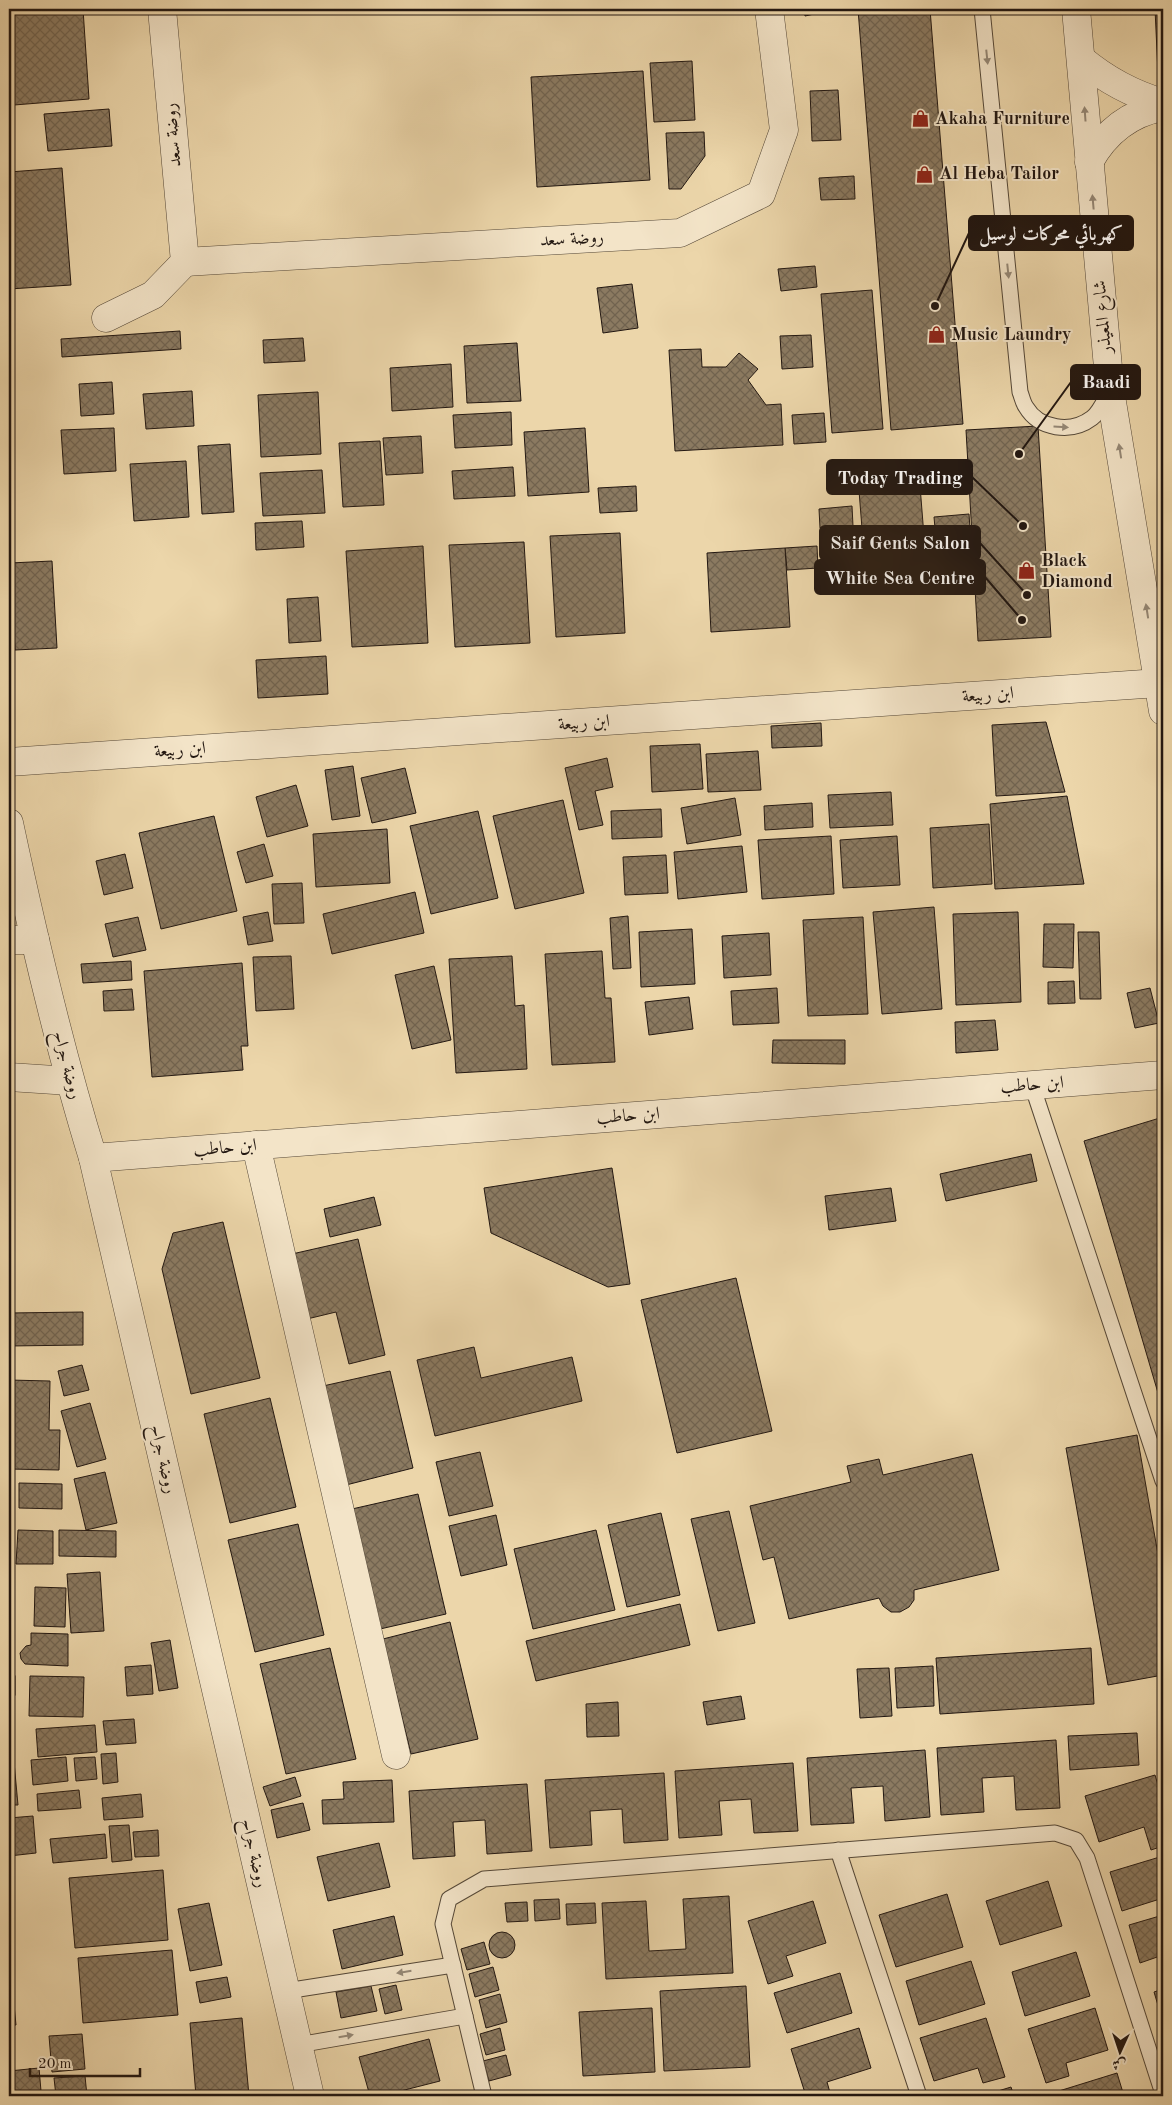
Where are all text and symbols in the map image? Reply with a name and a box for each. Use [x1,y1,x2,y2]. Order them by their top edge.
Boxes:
one-way arrow [983,50,991,66]
street label: روضة سعد [161,102,186,168]
one-way arrow [1081,106,1089,122]
shop icon: Akaha Furniture [911,109,931,129]
place label: Akaha Furniture [935,110,1070,128]
shop icon: Al Heba Tailor [915,164,935,184]
place label: Al Heba Tailor [939,165,1059,183]
one-way arrow [1088,194,1096,210]
callout: كهربائي محركات لوسيل [969,216,1133,250]
text: كهربائي محركات لوسيل [979,223,1123,249]
street label: روضة سعد [540,228,605,251]
one-way arrow [1004,264,1012,280]
street label: شارع المعيذر [1091,279,1120,356]
shop icon: Music Laundry [927,325,947,345]
place label: Music Laundry [951,326,1072,344]
callout: Baadi [1071,365,1140,399]
text: Baadi [1082,374,1131,393]
one-way arrow [1053,423,1069,431]
one-way arrow [1116,442,1124,458]
callout: Today Trading [827,460,972,494]
text: Today Trading [837,470,963,489]
callout: Saif Gents Salon [820,526,980,560]
text: Saif Gents Salon [830,535,970,554]
place label: Black Diamond [1041,552,1113,591]
callout: White Sea Centre [815,560,985,594]
shop icon: Black Diamond [1017,561,1037,581]
text: White Sea Centre [825,570,975,589]
one-way arrow [1142,603,1150,619]
street label: ابن ربيعة [961,684,1015,707]
street label: ابن ربيعة [557,712,611,735]
street label: ابن ربيعة [153,739,207,762]
street label: روضة جراح [43,1029,85,1103]
street label: ابن حاطب [1000,1074,1065,1098]
street label: ابن حاطب [596,1105,661,1129]
street label: ابن حاطب [193,1136,258,1162]
street label: روضة جراح [140,1423,180,1497]
street label: روضة جراح [231,1817,271,1891]
one-way arrow [396,1969,412,1977]
north arrow [1094,2028,1144,2078]
one-way arrow [339,2032,355,2040]
scale bar [30,2045,140,2077]
text: 20 m [38,2057,72,2072]
text: ش [1112,2057,1127,2071]

